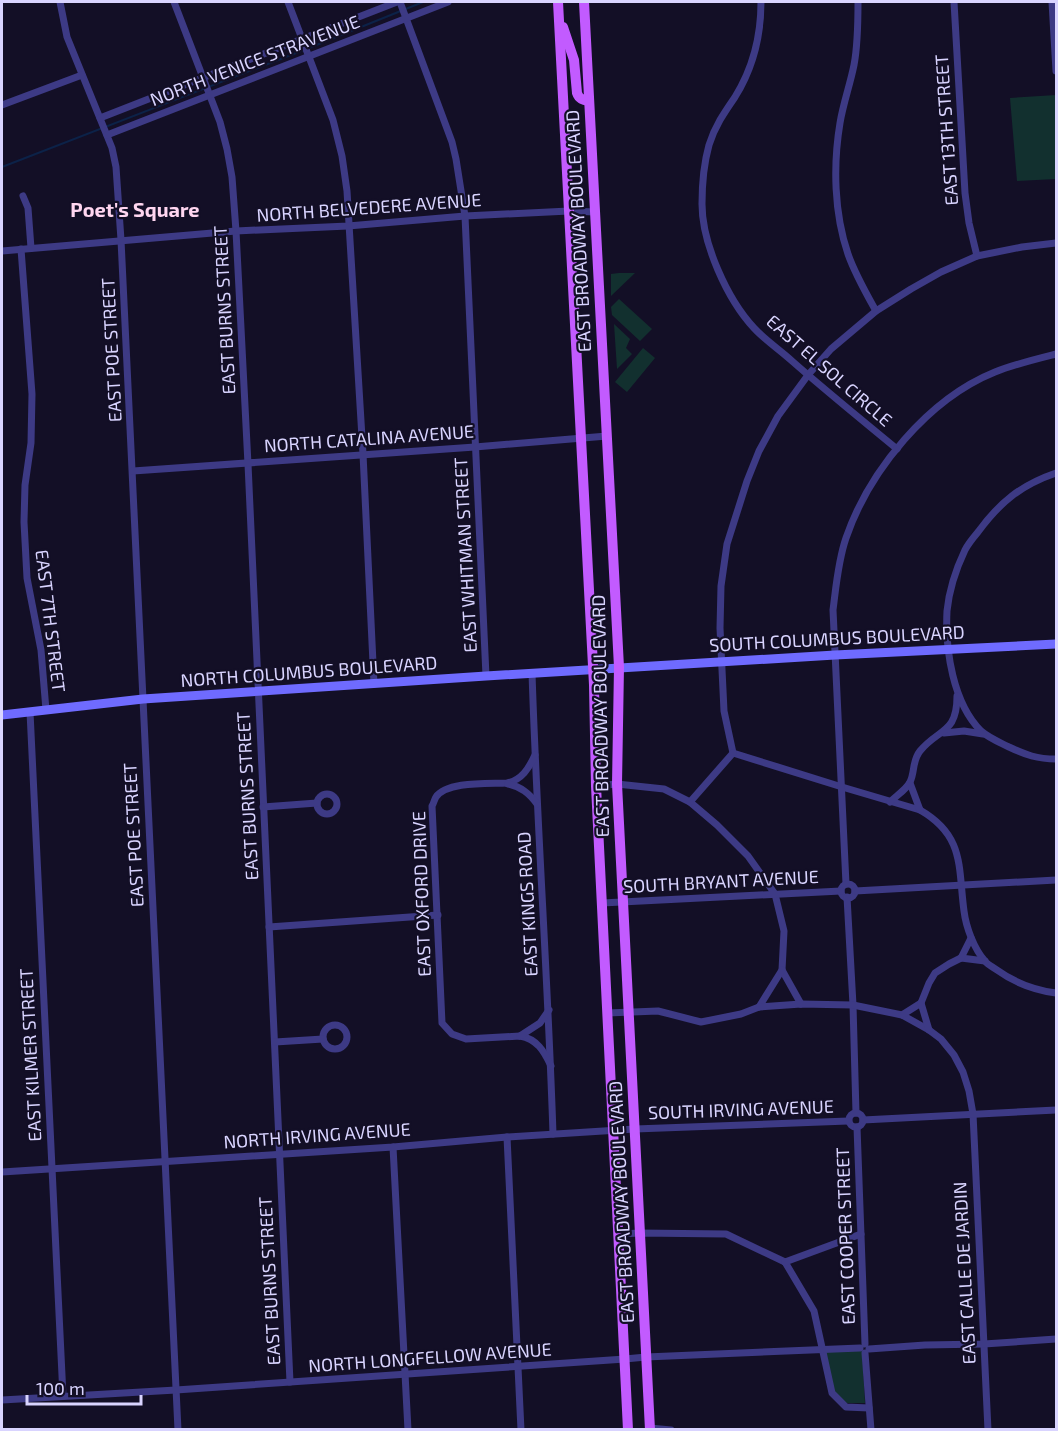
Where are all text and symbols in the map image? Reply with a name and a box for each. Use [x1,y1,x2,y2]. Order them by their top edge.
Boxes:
street label: NORTH VENICE STRAVENUE [147,10,362,110]
street label: EAST 13TH STREET [930,53,962,206]
street label: EAST BROADWAY BOULEVARD [561,109,595,353]
street label: NORTH BELVEDERE AVENUE [256,188,482,226]
district label: Poet's Square [70,197,200,221]
street label: EAST BURNS STREET [209,225,239,395]
street label: EAST POE STREET [96,277,126,423]
street label: EAST EL SOL CIRCLE [762,310,897,431]
street label: NORTH CATALINA AVENUE [263,420,475,456]
street label: EAST WHITMAN STREET [449,456,481,653]
street label: EAST 7TH STREET [31,548,71,694]
street label: EAST BROADWAY BOULEVARD [587,595,613,837]
street label: SOUTH COLUMBUS BOULEVARD [709,620,965,656]
street label: NORTH COLUMBUS BOULEVARD [180,651,438,691]
street label: EAST BURNS STREET [232,711,262,881]
street label: EAST POE STREET [118,762,148,908]
street label: EAST OXFORD DRIVE [407,811,435,977]
street label: EAST KINGS ROAD [512,831,542,977]
street label: SOUTH BRYANT AVENUE [623,865,819,897]
street label: EAST KILMER STREET [14,967,46,1142]
street label: EAST BROADWAY BOULEVARD [604,1080,638,1324]
street label: SOUTH IRVING AVENUE [648,1095,834,1123]
street label: NORTH IRVING AVENUE [223,1117,411,1153]
street label: EAST COOPER STREET [831,1146,859,1325]
street label: EAST CALLE DE JARDIN [948,1181,980,1365]
street label: EAST BURNS STREET [254,1196,284,1366]
street label: NORTH LONGFELLOW AVENUE [308,1338,552,1376]
scale bar [27,1368,141,1406]
text: 100 m [36,1377,85,1399]

